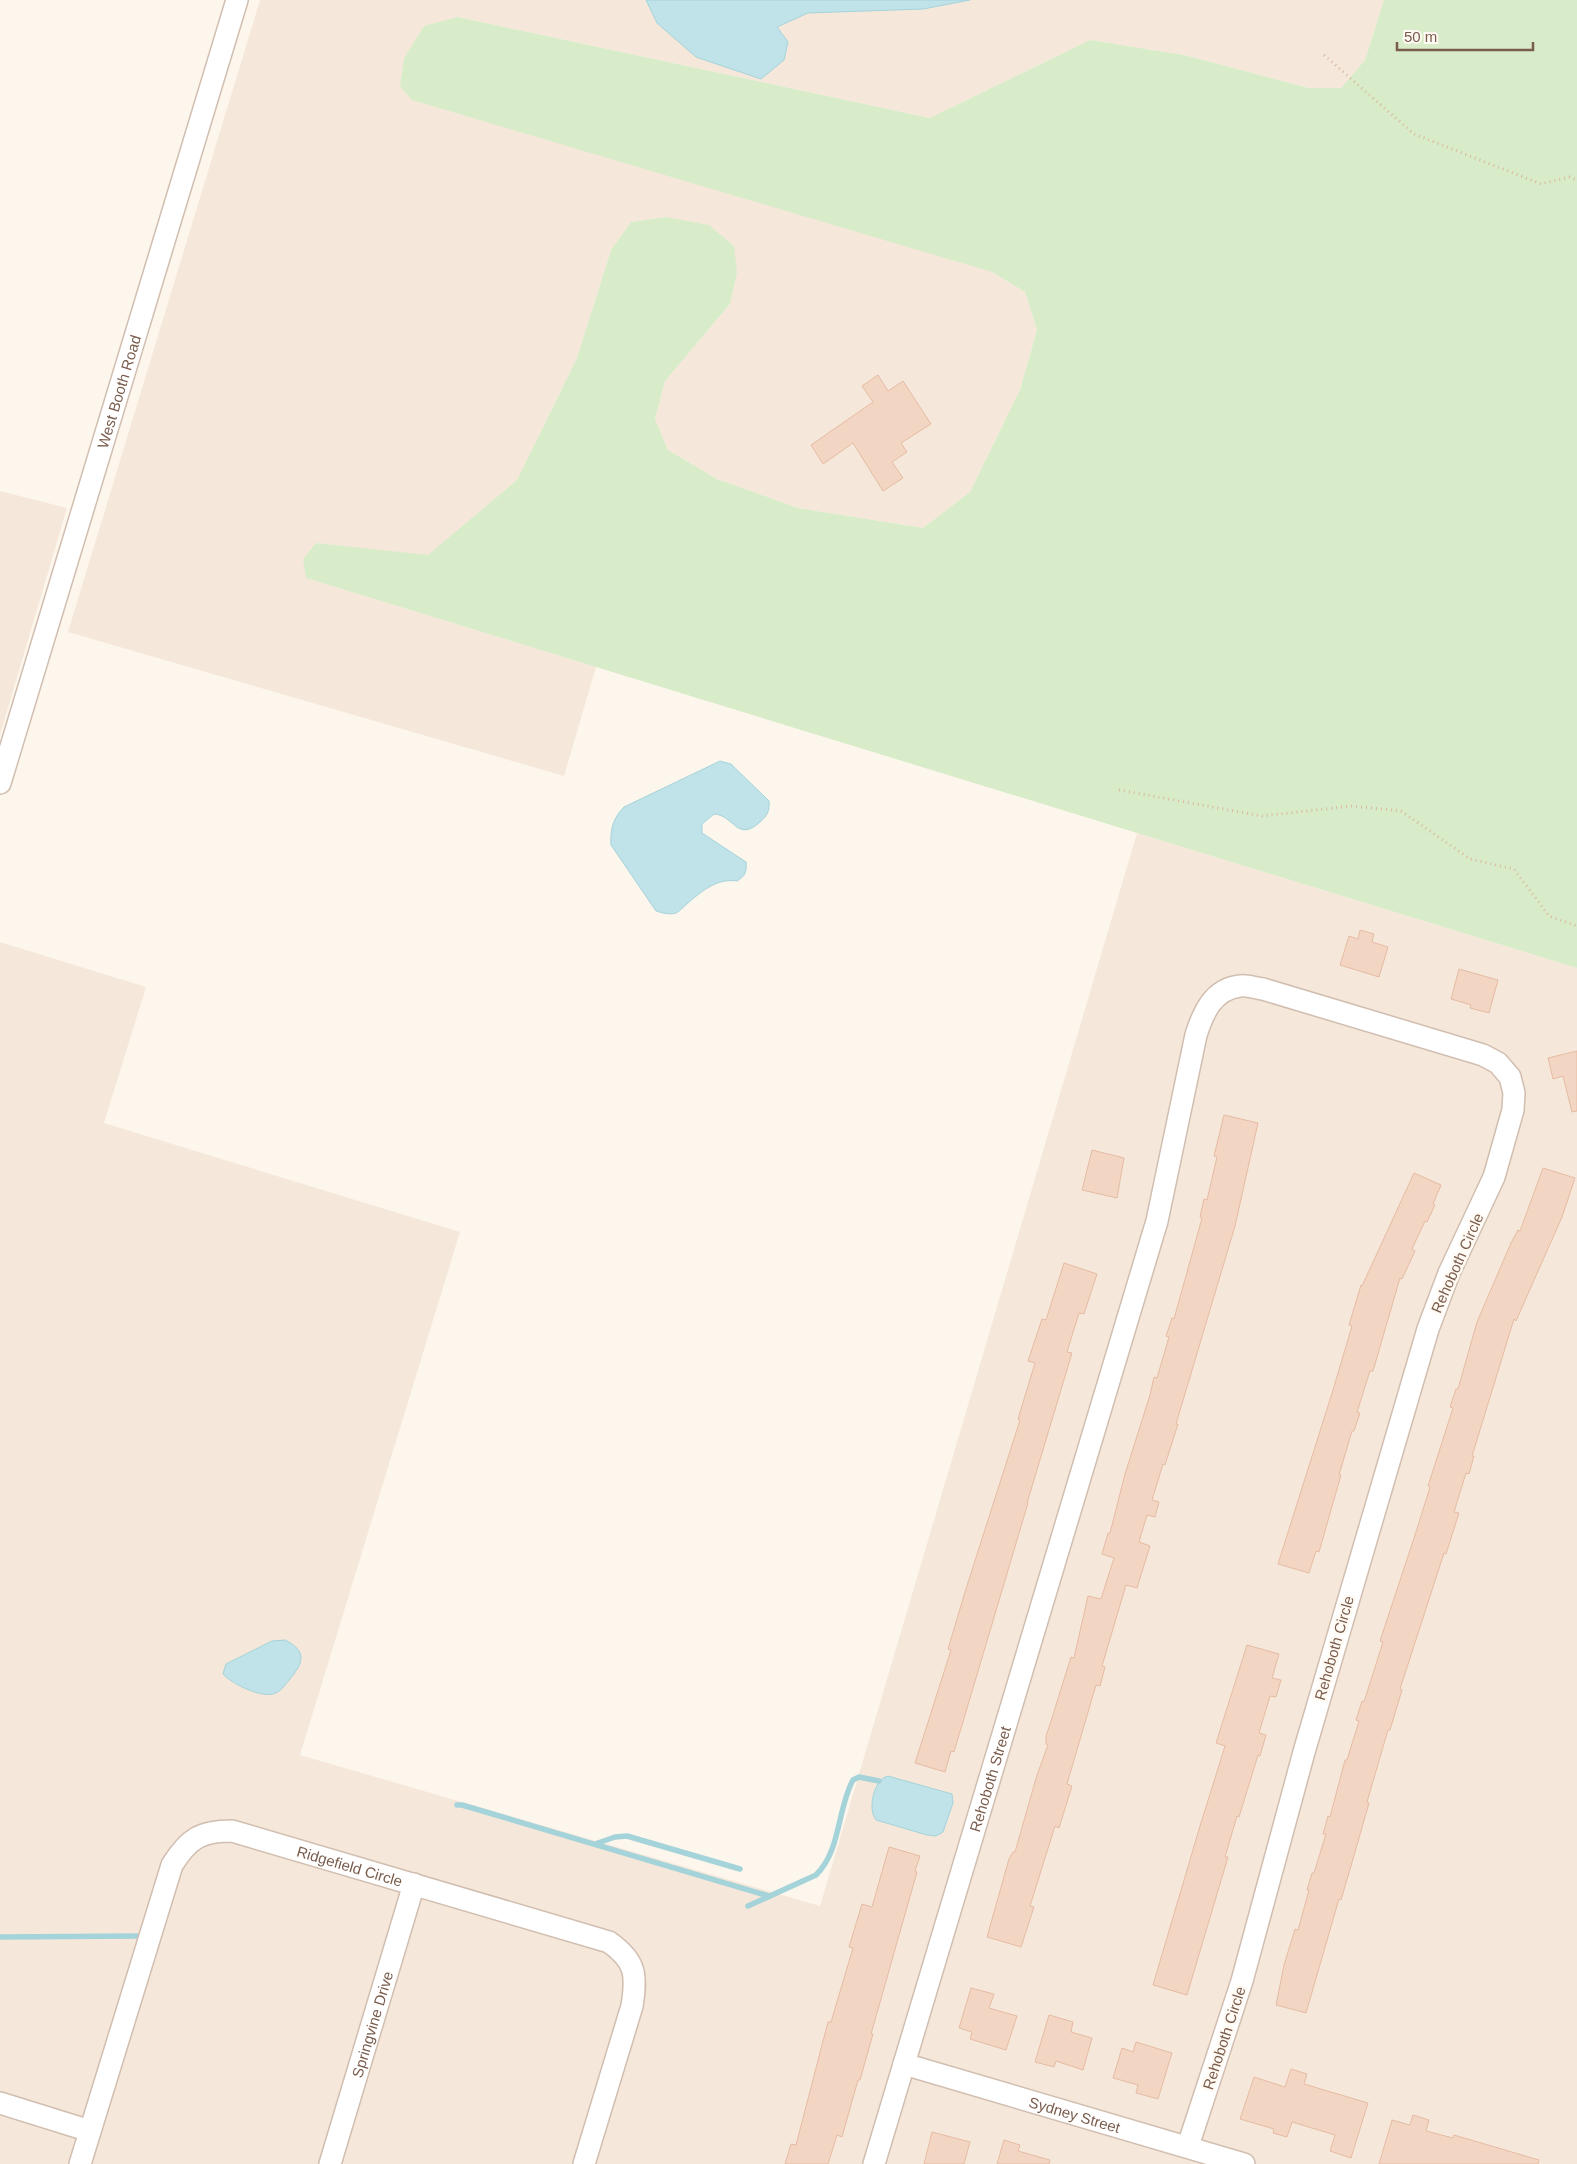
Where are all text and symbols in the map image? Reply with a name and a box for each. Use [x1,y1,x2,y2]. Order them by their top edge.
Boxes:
scale bar [1397,20,1533,52]
text: 50 m [1404,28,1437,45]
street label: West Booth Road [93,333,144,450]
street label: Rehoboth Circle [1427,1210,1487,1316]
street label: Rehoboth Circle [1311,1594,1357,1702]
street label: Rehoboth Street [966,1723,1014,1834]
street label: Ridgefield Circle [295,1842,405,1889]
street label: Springvine Drive [348,1969,396,2079]
street label: Rehoboth Circle [1199,1984,1249,2092]
street label: Sydney Street [1027,2093,1123,2136]

